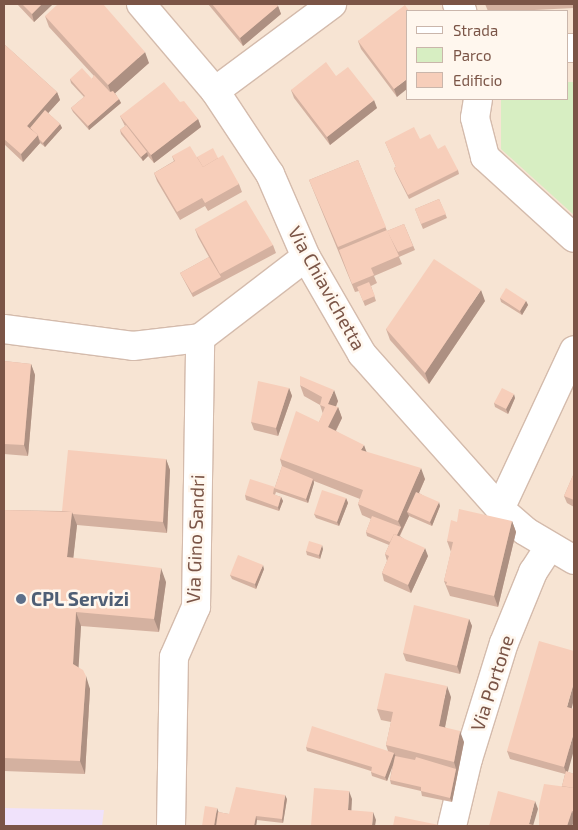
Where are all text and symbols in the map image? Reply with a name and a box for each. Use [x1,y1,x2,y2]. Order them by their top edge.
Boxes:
legend [406,10,568,100]
text: Strada [453,21,498,39]
text: Parco [453,46,492,64]
text: Edificio [453,71,502,89]
street label: Via Chiavichetta [284,222,370,354]
street label: Via Gino Sandri [181,474,209,604]
place label: CPL Servizi [31,588,129,610]
marker: CPL Servizi [15,593,27,605]
street label: Via Portone [466,632,518,734]

